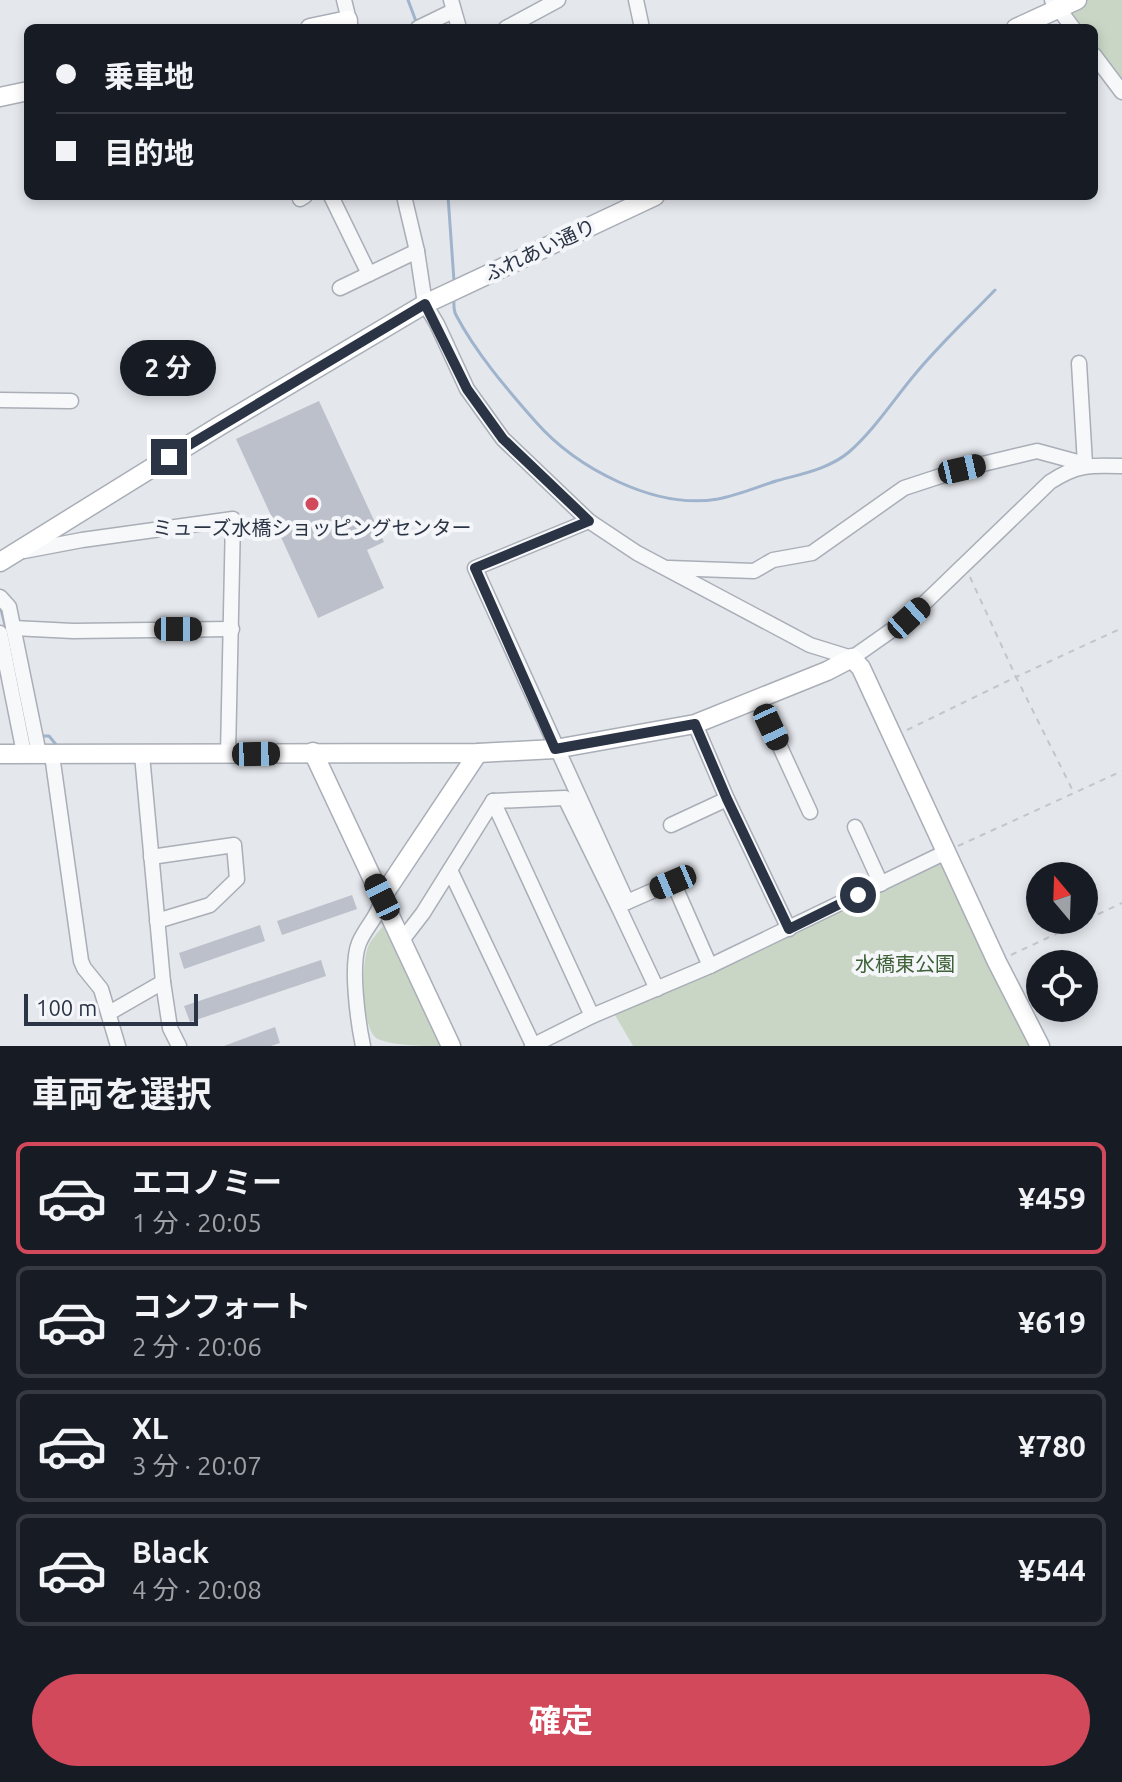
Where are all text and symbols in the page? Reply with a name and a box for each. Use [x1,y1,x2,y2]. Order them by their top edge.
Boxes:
text: 乗車地 [104,59,194,93]
text: 目的地 [104,136,194,170]
street label: ふれあい通り [481,214,599,285]
callout: 2 分 [121,341,217,397]
text: 2 分 [145,353,191,382]
route end [151,439,187,475]
car [936,452,988,486]
marker: ミューズ水橋ショッピングセンター [303,495,321,513]
place label: ミューズ水橋ショッピングセンター [153,516,472,539]
car [883,593,935,643]
car [154,617,202,641]
car [750,700,792,754]
car [232,742,280,766]
car [646,862,700,902]
north arrow [1026,862,1098,934]
map controls [1026,862,1098,1022]
car [361,870,403,924]
route start [840,877,876,913]
button: locate [1026,950,1098,1022]
park label: 水橋東公園 [855,952,955,975]
scale bar [24,990,198,1026]
text: 100 m [36,995,97,1020]
text: 車両を選択 [32,1073,212,1114]
icon: car [36,1162,108,1234]
text: エコノミー [132,1165,282,1199]
text: ¥459 [1018,1181,1086,1215]
text: 1 分 · 20:05 [132,1208,262,1237]
icon: car [36,1286,108,1358]
text: コンフォート [132,1289,311,1323]
text: ¥619 [1018,1305,1086,1339]
text: 2 分 · 20:06 [132,1332,262,1361]
icon: car [36,1410,108,1482]
text: XL [132,1411,168,1445]
text: ¥780 [1018,1429,1086,1463]
text: 3 分 · 20:07 [132,1451,262,1480]
icon: car [36,1534,108,1606]
text: Black [132,1535,209,1569]
text: ¥544 [1018,1553,1086,1587]
text: 4 分 · 20:08 [132,1575,262,1604]
button: 確定 [32,1674,1090,1766]

